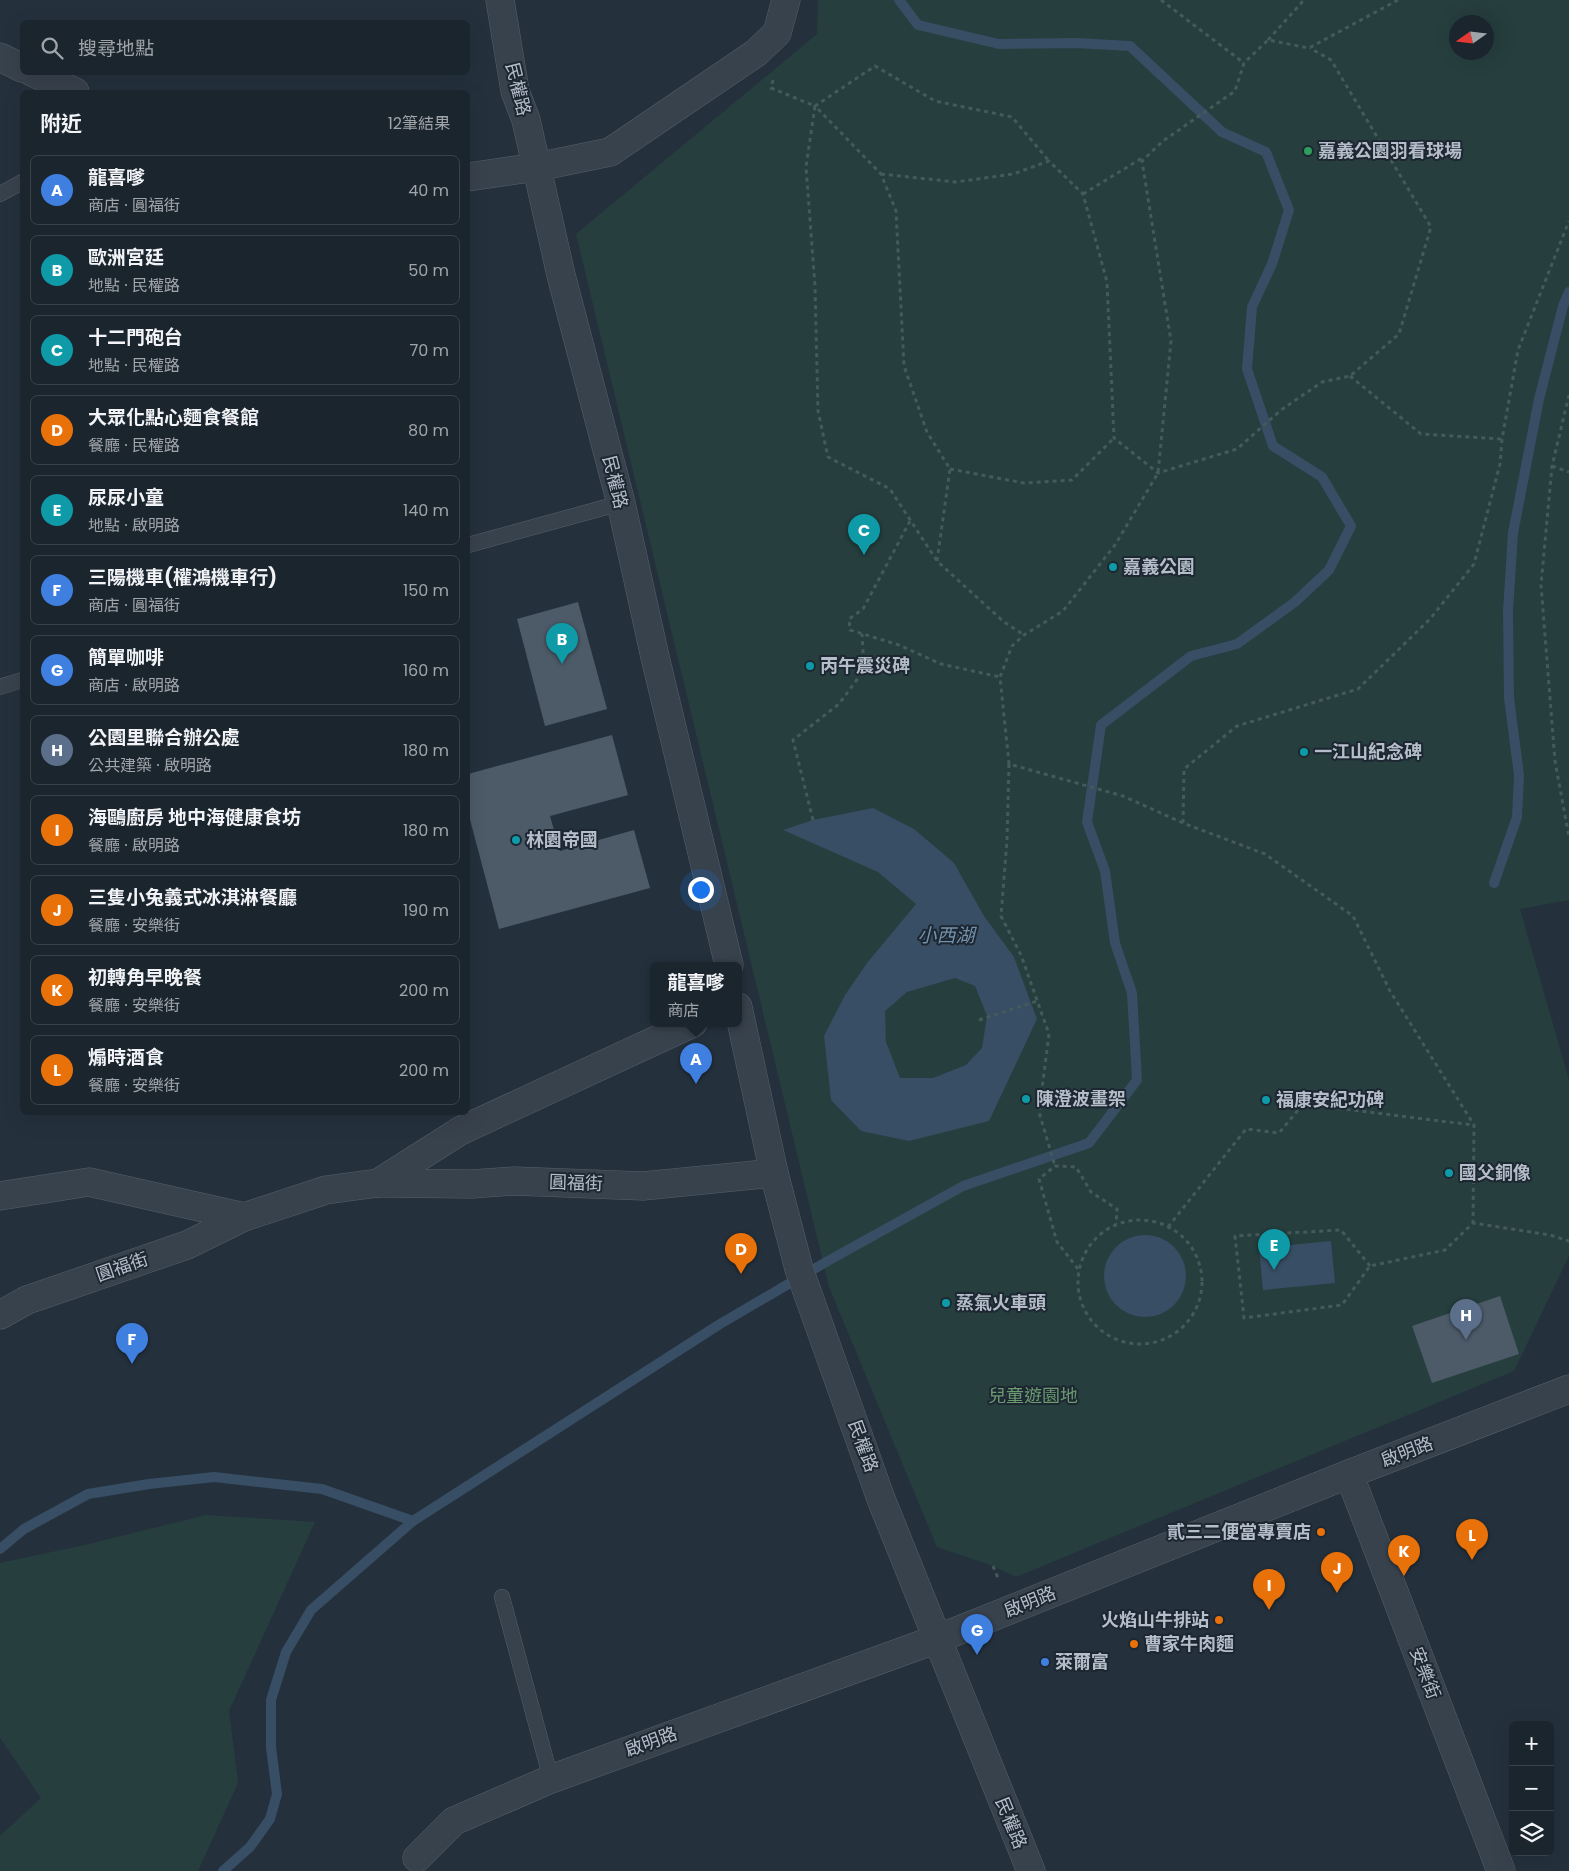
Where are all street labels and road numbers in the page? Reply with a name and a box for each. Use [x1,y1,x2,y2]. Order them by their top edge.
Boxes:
street label: 民權路 [500,60,537,118]
street label: 民權路 [597,453,634,511]
street label: 圓福街 [549,1169,603,1196]
street label: 圓福街 [92,1246,151,1287]
street label: 民權路 [842,1416,884,1475]
street label: 啟明路 [1377,1430,1437,1473]
street label: 啟明路 [1000,1580,1060,1623]
street label: 安樂街 [1404,1643,1447,1703]
street label: 啟明路 [621,1721,680,1763]
street label: 民權路 [990,1793,1033,1853]

